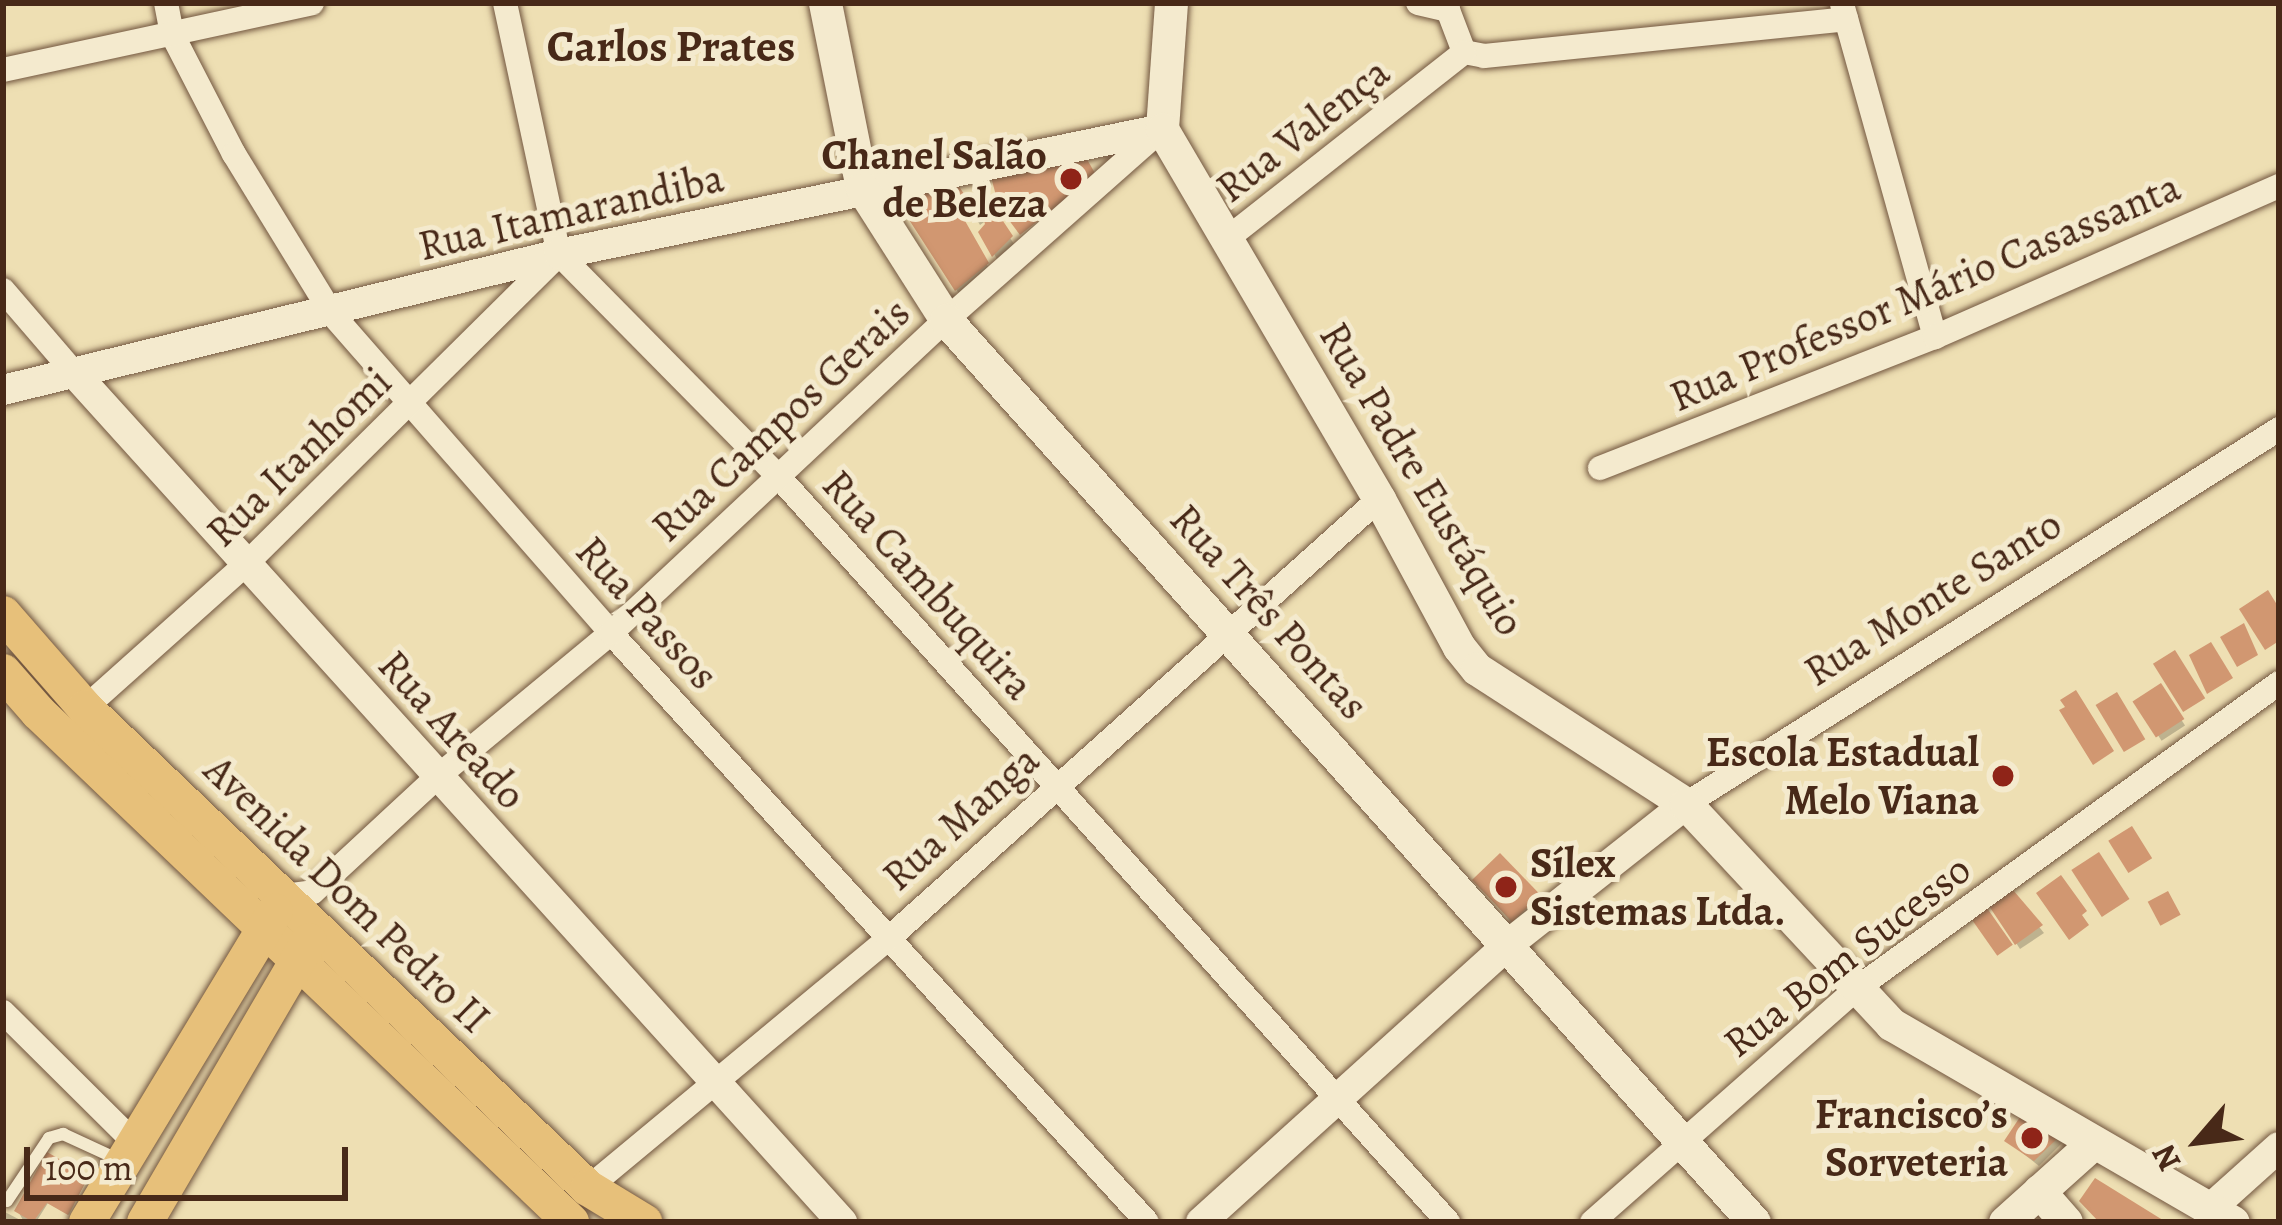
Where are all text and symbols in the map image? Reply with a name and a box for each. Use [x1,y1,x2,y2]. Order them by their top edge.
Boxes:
district label: Carlos Prates [547,20,795,74]
street label: Rua Valença [1206,47,1400,213]
place label: Chanel Salão de Beleza [822,130,1047,228]
street label: Rua Itamarandiba [413,152,729,272]
street label: Rua Professor Mário Casassanta [1662,161,2188,423]
marker: Chanel Salão de Beleza [1058,166,1084,192]
street label: Rua Campos Gerais [642,288,920,552]
street label: Rua Padre Eustáquio [1309,313,1535,645]
street label: Rua Itanhomi [196,357,402,557]
street label: Rua Cambuquira [812,460,1044,710]
street label: Rua Três Pontas [1159,494,1379,730]
street label: Rua Monte Santo [1795,499,2071,697]
street label: Rua Passos [565,526,729,700]
street label: Rua Areado [368,640,536,820]
place label: Escola Estadual Melo Viana [1706,727,1979,825]
street label: Rua Manga [872,735,1050,901]
street label: Avenida Dom Pedro II [194,745,500,1043]
marker: Escola Estadual Melo Viana [1990,763,2016,789]
place label: Sílex Sistemas Ltda. [1530,838,1785,936]
street label: Rua Bom Sucesso [1713,844,1981,1068]
marker: Sílex Sistemas Ltda. [1493,874,1519,900]
north arrow [2138,1081,2258,1201]
place label: Francisco’s Sorveteria [1815,1089,2008,1188]
scale bar [30,1123,354,1197]
marker: Francisco’s Sorveteria [2019,1125,2045,1151]
text: N [2140,1137,2191,1179]
text: 100 m [45,1143,133,1192]

